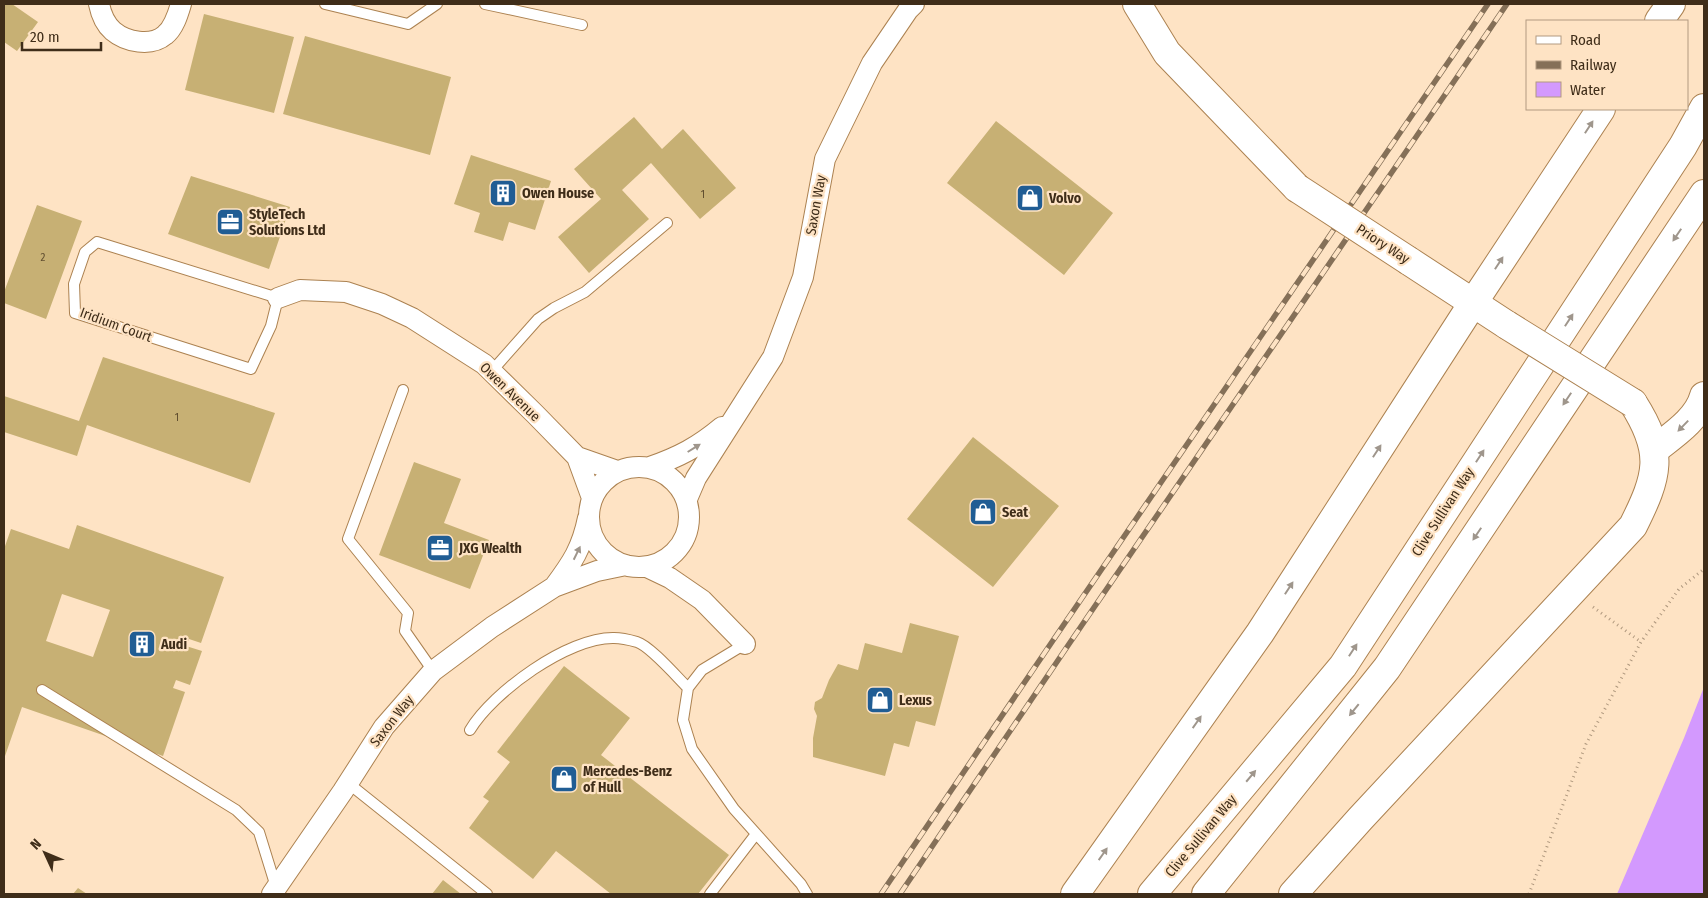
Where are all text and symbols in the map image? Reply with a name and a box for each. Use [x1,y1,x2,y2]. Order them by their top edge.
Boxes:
scale bar [22,20,101,52]
legend [1526,20,1688,110]
text: 20 m [30,28,60,46]
text: Road [1570,31,1601,49]
text: Railway [1570,56,1617,74]
text: Water [1570,81,1606,99]
one-way arrow [1584,120,1594,134]
street label: Saxon Way [802,173,830,236]
building icon: Owen House [488,178,518,208]
shop icon: Volvo [1015,183,1045,213]
place label: Owen House [522,185,594,202]
house number: 1 [701,188,705,201]
place label: Volvo [1048,190,1082,207]
place label: StyleTech Solutions Ltd [249,206,326,239]
office icon: StyleTech Solutions Ltd [215,207,245,237]
street label: Priory Way [1353,220,1414,268]
one-way arrow [1672,228,1682,242]
house number: 2 [41,251,46,264]
one-way arrow [1495,256,1504,269]
street label: Iridium Court [78,304,155,346]
one-way arrow [1564,313,1574,326]
street label: Owen Avenue [476,359,544,425]
one-way arrow [1562,392,1572,406]
house number: 1 [175,411,179,424]
one-way arrow [1677,419,1689,431]
one-way arrow [688,443,701,452]
one-way arrow [1372,445,1382,458]
one-way arrow [1475,449,1485,462]
street label: Clive Sullivan Way [1408,464,1478,560]
shop icon: Seat [968,497,998,527]
place label: Seat [1002,504,1029,521]
one-way arrow [1472,527,1482,541]
office icon: JXG Wealth [425,533,455,563]
place label: JXG Wealth [458,540,522,557]
one-way arrow [573,546,581,561]
one-way arrow [1284,581,1294,595]
building icon: Audi [127,629,157,659]
place label: Audi [160,636,187,653]
one-way arrow [1348,644,1358,657]
shop icon: Lexus [865,685,895,715]
street label: Saxon Way [367,691,418,750]
place label: Lexus [899,692,932,709]
one-way arrow [1348,703,1359,716]
one-way arrow [1192,715,1202,729]
place label: Mercedes-Benz of Hull [583,763,672,796]
shop icon: Mercedes-Benz of Hull [549,764,579,794]
one-way arrow [1245,770,1256,783]
street label: Clive Sullivan Way [1162,791,1241,881]
north arrow [20,828,70,878]
text: N [27,835,45,853]
one-way arrow [1098,848,1108,861]

